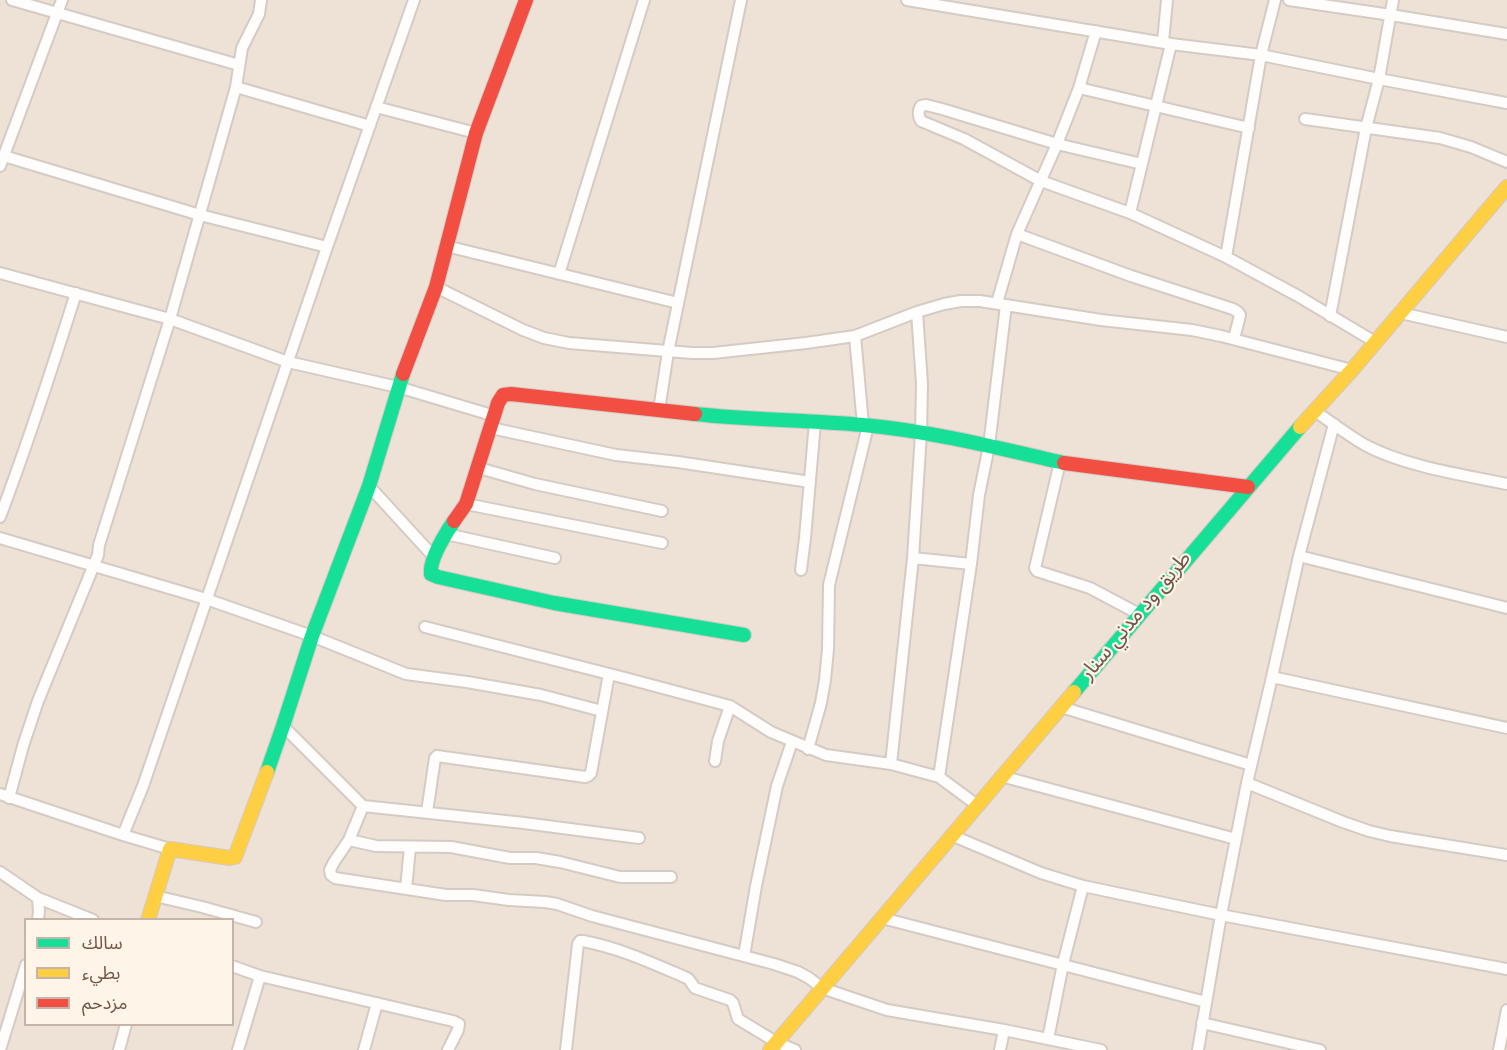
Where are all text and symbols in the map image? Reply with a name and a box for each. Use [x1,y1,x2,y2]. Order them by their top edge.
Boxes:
street label: طريق ود مدني سنار [1076,548,1198,686]
legend [24,918,234,1026]
text: سالك [82,933,123,956]
text: بطيء [82,963,120,986]
text: مزدحم [82,993,127,1016]

